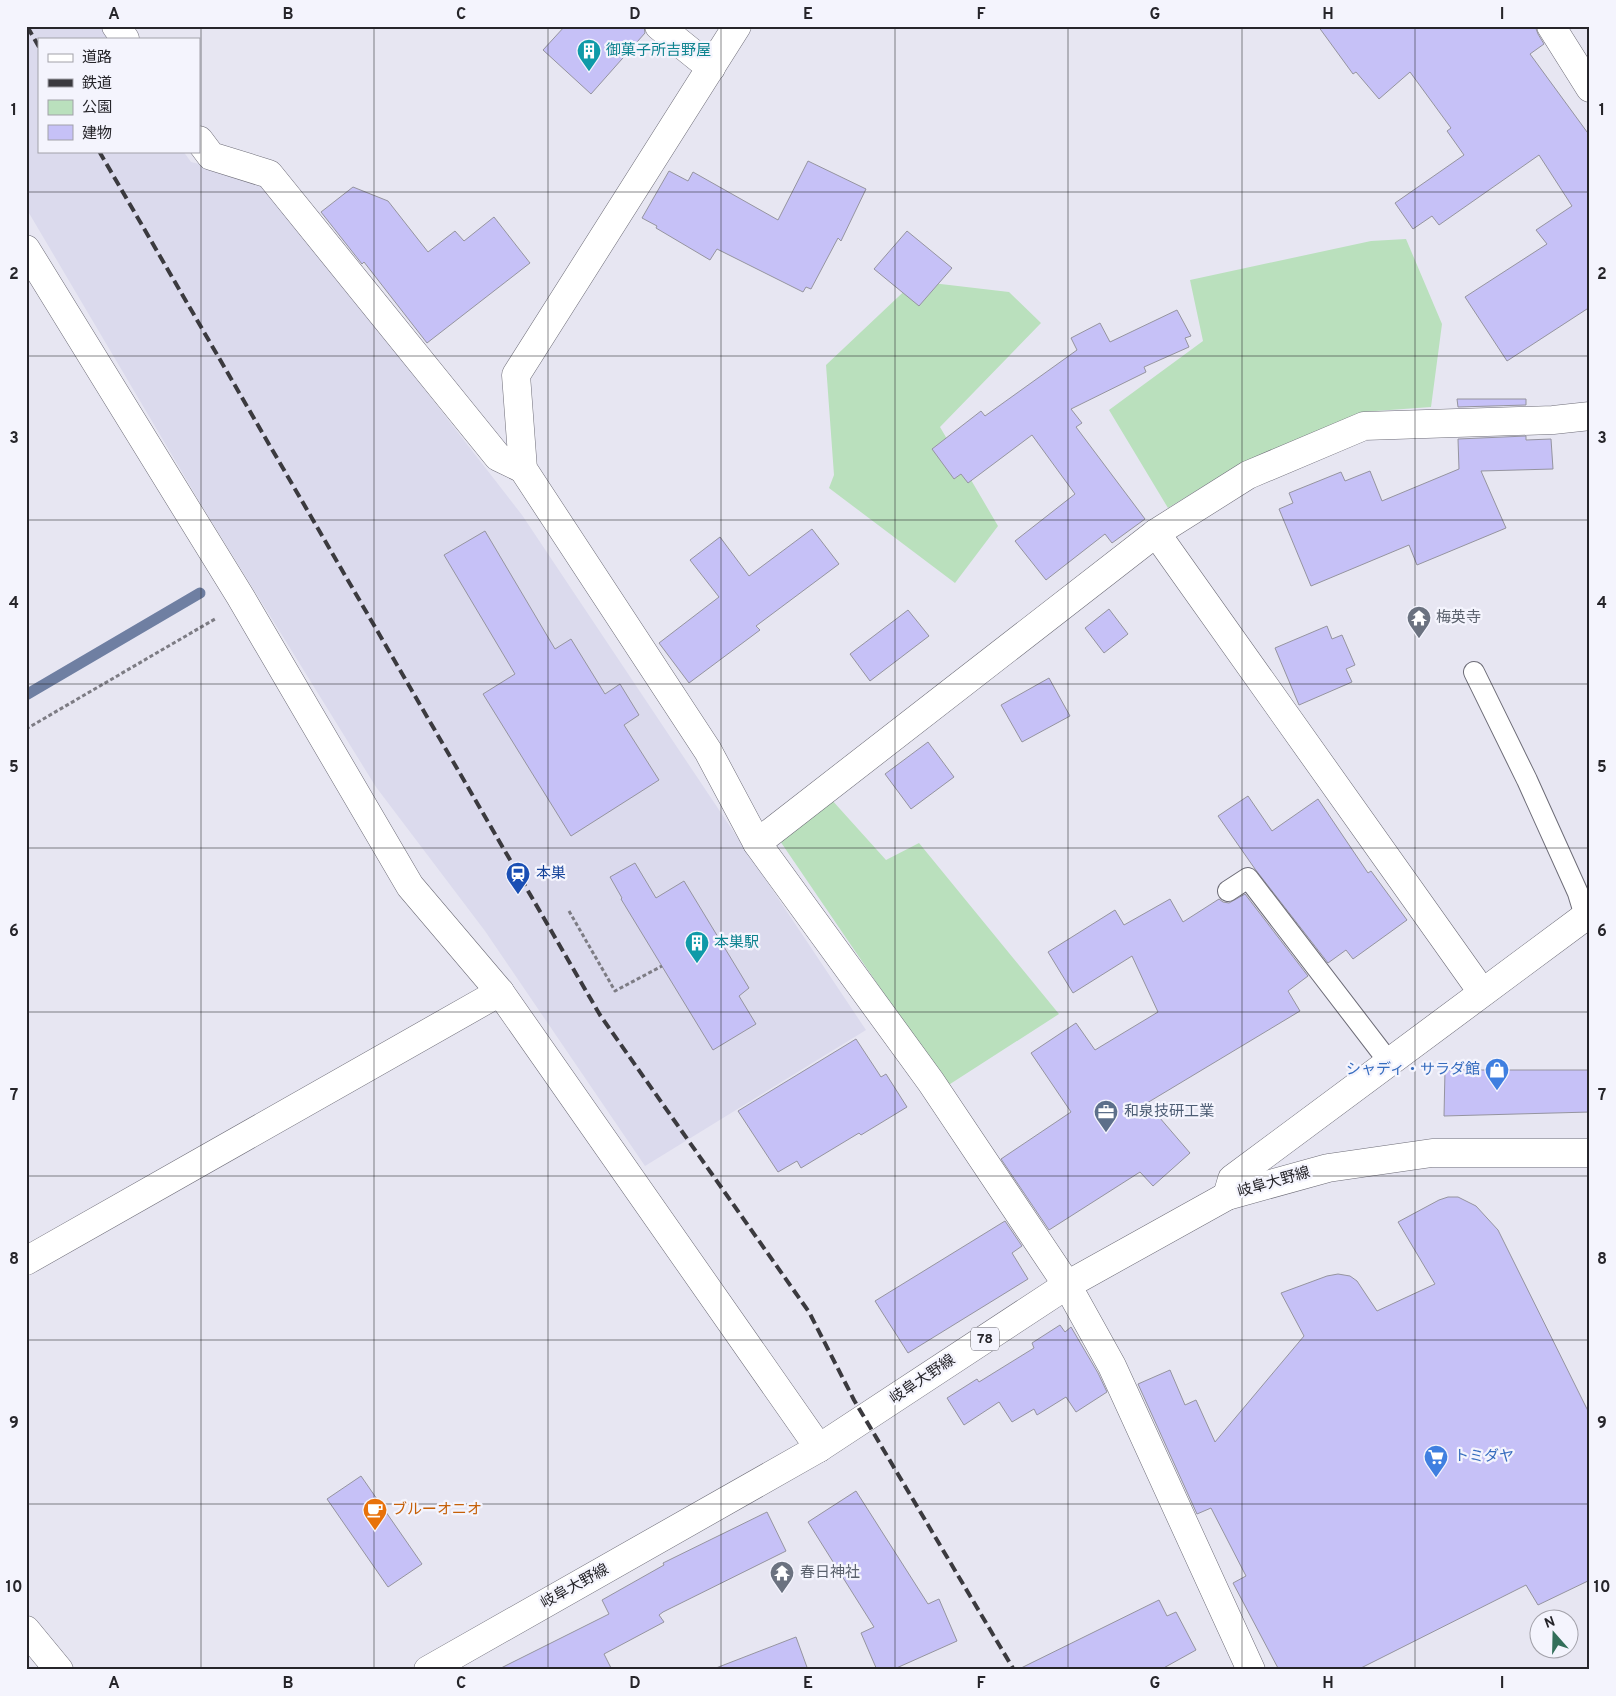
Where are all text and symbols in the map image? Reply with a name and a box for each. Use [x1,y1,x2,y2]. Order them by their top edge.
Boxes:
text: A [108,5,120,25]
text: B [282,5,294,25]
text: C [456,5,466,25]
text: D [629,5,641,25]
text: E [803,5,813,25]
text: F [976,5,986,25]
text: G [1150,5,1160,25]
text: H [1322,5,1334,25]
text: I [1500,5,1504,25]
legend [38,38,200,152]
building icon: 御菓子所吉野屋 [576,38,602,72]
place label: 御菓子所吉野屋 [606,42,711,61]
text: 道路 [82,49,112,68]
text: 鉄道 [82,75,112,94]
text: 公園 [82,99,112,118]
text: 1 [11,101,17,121]
text: 1 [1599,101,1605,121]
text: 建物 [82,125,112,144]
text: 2 [9,265,19,285]
text: 2 [1597,265,1607,285]
text: 3 [9,429,19,449]
text: 3 [1597,429,1607,449]
text: 4 [9,594,19,614]
text: 4 [1597,594,1607,614]
temple icon: 梅英寺 [1406,605,1432,639]
place label: 梅英寺 [1436,608,1481,628]
text: 5 [9,758,19,778]
text: 5 [1597,758,1607,778]
station icon: 本巣 [505,861,531,895]
place label: 本巣 [536,865,566,884]
text: 6 [9,922,19,942]
text: 6 [1597,922,1607,942]
building icon: 本巣駅 [684,930,710,964]
place label: 本巣駅 [714,934,759,953]
shop icon: シャディ・サラダ館 [1484,1057,1510,1091]
place label: シャディ・サラダ館 [1346,1061,1480,1080]
text: 7 [10,1086,18,1106]
text: 7 [1598,1086,1606,1106]
office icon: 和泉技研工業 [1093,1099,1119,1133]
place label: 和泉技研工業 [1124,1103,1214,1122]
street label: 岐阜大野線 [1235,1164,1313,1202]
text: 8 [9,1250,19,1270]
text: 8 [1597,1250,1607,1270]
road number: 78 [971,1328,999,1350]
street label: 岐阜大野線 [887,1351,959,1409]
text: 9 [9,1414,19,1434]
text: 9 [1597,1414,1607,1434]
supermarket icon: トミダヤ [1423,1444,1449,1478]
place label: トミダヤ [1454,1448,1514,1467]
cafe icon: ブルーオニオ [362,1497,388,1531]
place label: ブルーオニオ [392,1501,482,1520]
temple icon: 春日神社 [769,1560,795,1594]
street label: 岐阜大野線 [538,1561,612,1613]
place label: 春日神社 [800,1564,860,1583]
text: 10 [6,1578,22,1598]
text: 10 [1594,1578,1610,1598]
north arrow [1528,1608,1578,1658]
text: N [1542,1613,1558,1633]
text: A [108,1674,120,1694]
text: B [282,1674,294,1694]
text: C [456,1674,466,1694]
text: D [629,1674,641,1694]
text: E [803,1674,813,1694]
text: F [976,1674,986,1694]
text: G [1150,1674,1160,1694]
text: H [1322,1674,1334,1694]
text: I [1500,1674,1504,1694]

